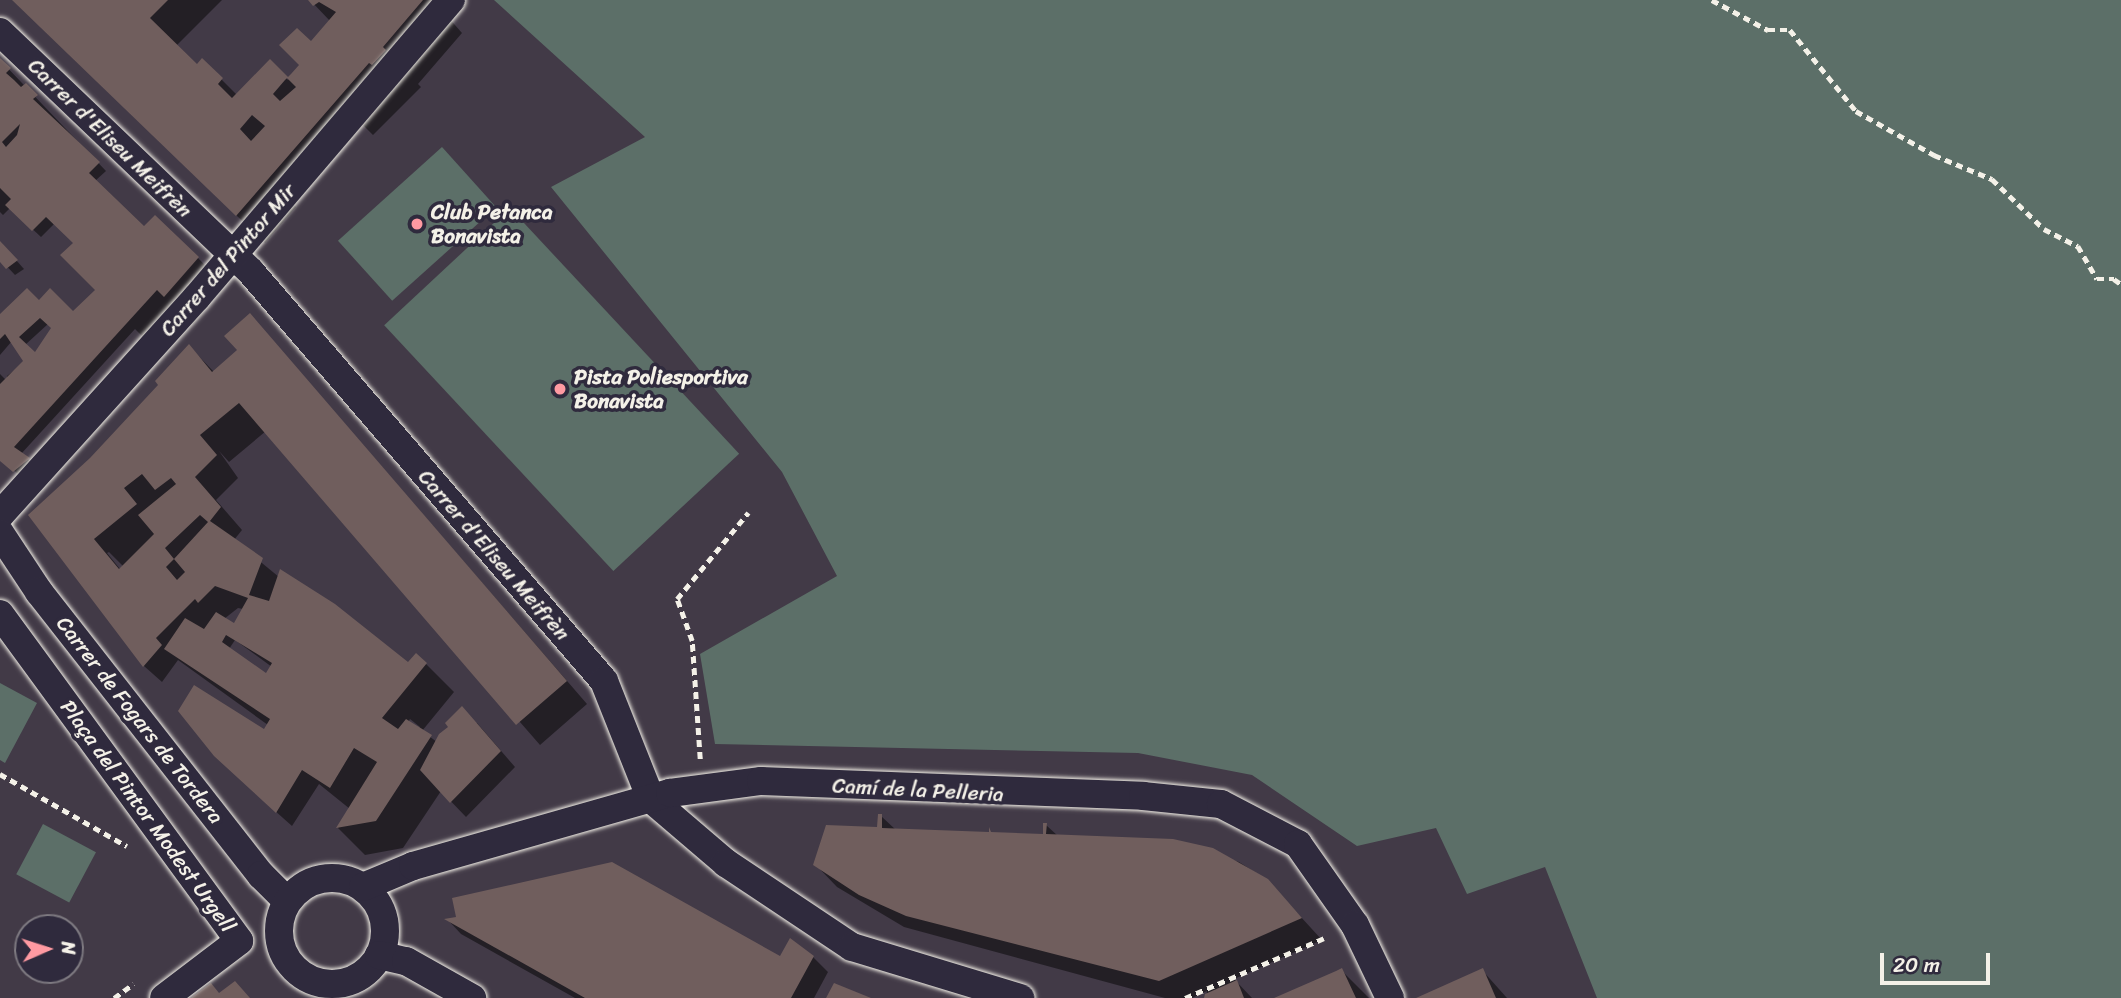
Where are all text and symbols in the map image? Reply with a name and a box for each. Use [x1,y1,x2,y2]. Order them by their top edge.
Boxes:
street label: Carrer d'Eliseu Meifrèn [23,53,197,223]
street label: Carrer del Pintor Mir [155,178,301,342]
place label: Club Petanca Bonavista [431,199,554,249]
marker: Club Petanca Bonavista [409,216,425,232]
place label: Pista Poliesportiva Bonavista [574,364,748,414]
marker: Pista Poliesportiva Bonavista [552,381,568,397]
street label: Carrer d'Eliseu Meifrèn [413,464,575,646]
street label: Carrer de Fogars de Tordera [51,611,229,829]
street label: Plaça del Pintor Modest Urgell [55,695,241,937]
street label: Camí de la Pelleria [832,773,1004,807]
north arrow [14,914,84,984]
scale bar [1883,939,1993,983]
text: N [52,941,85,955]
text: 20 m [1893,946,1940,984]

